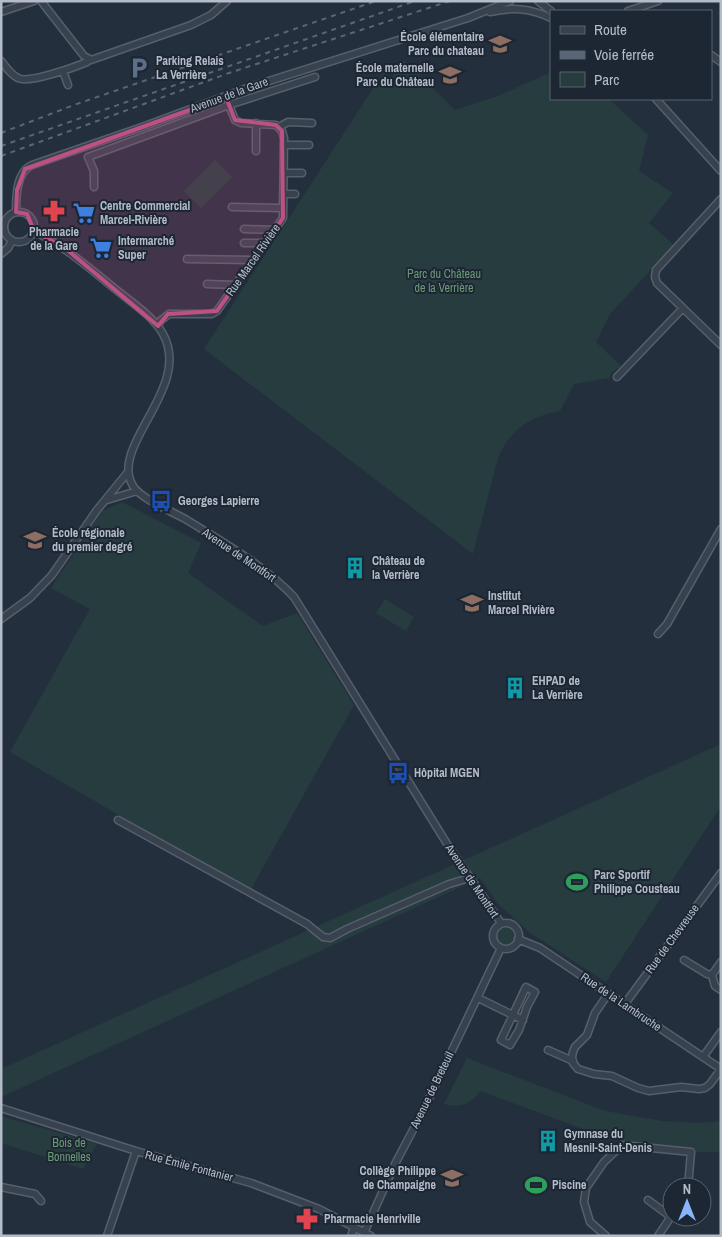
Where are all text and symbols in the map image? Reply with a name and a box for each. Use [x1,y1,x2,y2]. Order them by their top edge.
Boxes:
legend [550,10,712,100]
text: Route [594,19,627,40]
place label: École élémentaire Parc du chateau [400,29,485,59]
school or university icon: École élémentaire Parc du chateau [487,31,513,57]
text: Voie ferrée [594,44,654,65]
place label: Parking Relais La Verrière [156,53,224,83]
parking icon: Parking Relais La Verrière [126,55,152,81]
place label: École maternelle Parc du Château [356,60,435,90]
school or university icon: École maternelle Parc du Château [437,62,463,88]
text: Parc [594,69,619,90]
street label: Avenue de la Gare [187,73,270,117]
pharmacy icon: Pharmacie de la Gare [41,198,67,224]
place label: Centre Commercial Marcel-Rivière [100,198,190,228]
supermarket icon: Centre Commercial Marcel-Rivière [71,200,97,226]
street label: Rue Marcel Rivière [222,221,284,299]
place label: Pharmacie de la Gare [29,224,79,254]
place label: Intermarché Super [118,233,175,263]
supermarket icon: Intermarché Super [88,235,114,261]
park label: Parc du Château de la Verrière [407,266,481,296]
bus stop icon: Georges Lapierre [148,488,174,514]
place label: Georges Lapierre [178,493,260,509]
street label: Avenue de Montfort [198,524,279,586]
place label: École régionale du premier degré [52,525,133,555]
school or university icon: École régionale du premier degré [22,527,48,553]
place label: Château de la Verrière [372,553,426,583]
building icon: Château de la Verrière [342,555,368,581]
place label: Institut Marcel Rivière [488,588,555,618]
school or university icon: Institut Marcel Rivière [459,590,485,616]
place label: EHPAD de La Verrière [532,673,583,703]
building icon: EHPAD de La Verrière [502,675,528,701]
bus stop icon: Hôpital MGEN [385,760,411,786]
place label: Hôpital MGEN [414,765,480,781]
street label: Avenue de Montfort [441,840,503,921]
place label: Parc Sportif Philippe Cousteau [594,867,680,897]
sports icon: Parc Sportif Philippe Cousteau [564,869,590,895]
street label: Rue de Chevreuse [641,901,703,977]
street label: Rue de la Lambruche [578,969,664,1035]
street label: Avenue de Breteuil [406,1049,458,1132]
place label: Gymnase du Mesnil-Saint-Denis [564,1126,653,1156]
building icon: Gymnase du Mesnil-Saint-Denis [535,1128,561,1154]
park label: Bois de Bonnelles [47,1135,91,1165]
street label: Rue Émile Fontanier [143,1147,235,1186]
place label: Collège Philippe de Champaigne [359,1163,437,1193]
school or university icon: Collège Philippe de Champaigne [439,1165,465,1191]
sports icon: Piscine [523,1172,549,1198]
place label: Piscine [552,1177,587,1193]
north arrow [662,1177,712,1227]
text: N [683,1180,691,1198]
pharmacy icon: Pharmacie Henriville [294,1206,320,1232]
place label: Pharmacie Henriville [324,1211,421,1227]

